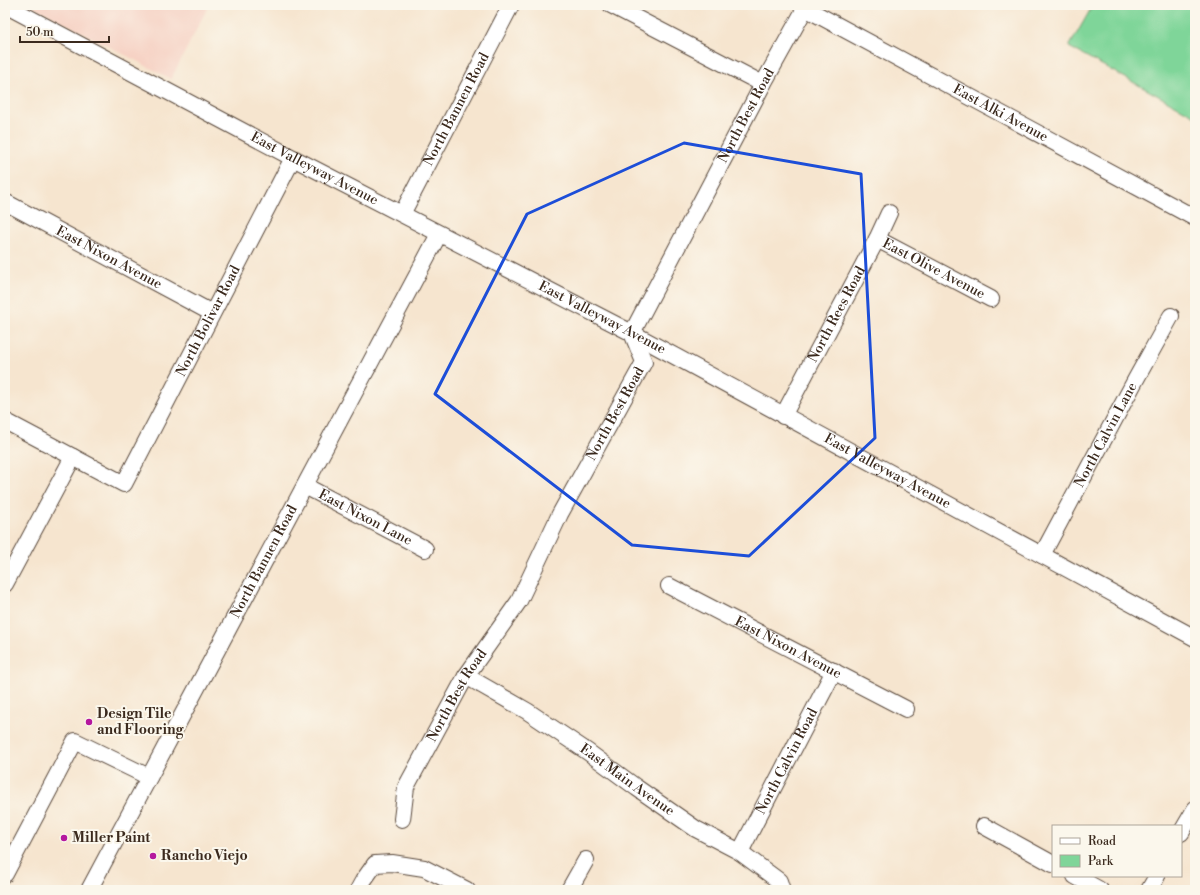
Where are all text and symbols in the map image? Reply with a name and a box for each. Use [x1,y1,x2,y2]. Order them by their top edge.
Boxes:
scale bar [20,18,109,44]
text: 50 m [26,25,54,40]
street label: North Bannen Road [420,50,494,169]
street label: North Best Road [714,65,779,166]
street label: East Alki Avenue [950,80,1051,146]
street label: East Valleyway Avenue [247,128,381,209]
street label: East Nixon Avenue [53,222,165,294]
street label: East Olive Avenue [879,234,988,303]
street label: North Bolivar Road [172,262,245,380]
street label: North Rees Road [804,263,870,366]
street label: East Valleyway Avenue [535,277,669,359]
street label: North Best Road [582,364,649,464]
street label: North Calvin Lane [1071,379,1141,491]
street label: East Valleyway Avenue [821,430,954,513]
street label: East Nixon Lane [315,486,415,550]
street label: North Bannen Road [227,502,302,621]
street label: East Nixon Avenue [731,613,844,683]
street label: North Best Road [423,646,491,745]
place label: Design Tile and Flooring [97,705,185,739]
street label: North Calvin Road [752,705,822,818]
marker: Design Tile and Flooring [84,717,94,727]
street label: East Main Avenue [576,740,678,820]
legend [1052,825,1182,877]
place label: Miller Paint [72,829,151,847]
marker: Miller Paint [59,833,69,843]
text: Road [1088,834,1116,849]
place label: Rancho Viejo [161,847,248,865]
marker: Rancho Viejo [148,851,158,861]
text: Park [1088,854,1114,869]

